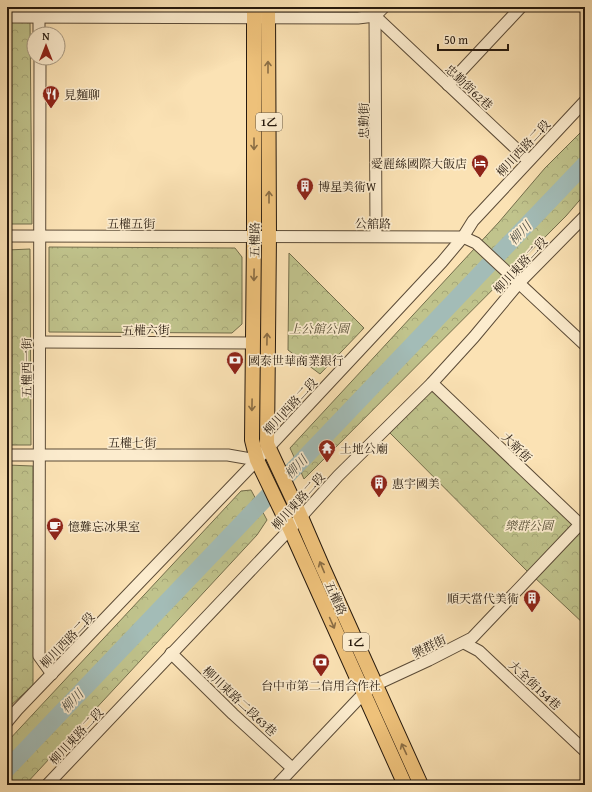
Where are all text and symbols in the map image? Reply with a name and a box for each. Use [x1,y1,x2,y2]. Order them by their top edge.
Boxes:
north arrow [26,26,66,66]
scale bar [438,26,508,52]
text: N [42,28,50,44]
text: 50 m [444,31,468,48]
street label: 忠勤街62巷 [441,60,497,114]
one-way arrow [264,61,272,74]
restaurant icon: 見麵聊 [41,84,61,109]
place label: 見麵聊 [64,86,100,103]
street label: 忠勤街 [355,102,372,139]
road number: 1乙 [256,113,282,131]
street label: 柳川西路二段 [492,116,554,180]
one-way arrow [250,137,258,150]
hotel icon: 愛麗絲國際大飯店 [470,153,490,178]
place label: 愛麗絲國際大飯店 [371,155,467,172]
building icon: 博星美術W [295,176,315,201]
place label: 博星美術W [318,178,377,195]
one-way arrow [265,191,273,204]
street label: 五權五街 [107,215,156,232]
street label: 公舘路 [355,215,391,232]
water label: 柳川 [504,216,537,249]
street label: 五權路 [246,222,263,258]
street label: 柳川東路二段 [489,233,551,297]
one-way arrow [250,268,258,281]
park label: 上公館公園 [289,320,351,337]
street label: 五權六街 [122,321,171,339]
one-way arrow [263,333,271,346]
street label: 五權西一街 [18,337,35,398]
bank icon: 國泰世華商業銀行 [225,350,245,375]
place label: 國泰世華商業銀行 [248,352,344,369]
street label: 柳川西路二段 [259,374,321,438]
one-way arrow [248,398,256,411]
street label: 大新街 [498,428,537,466]
street label: 五權七街 [108,434,157,451]
temple icon: 土地公廟 [317,438,337,463]
place label: 土地公廟 [340,440,388,457]
water label: 柳川 [280,450,313,483]
street label: 柳川東路二段 [268,469,328,533]
building icon: 惠宇國美 [369,473,389,498]
place label: 惠宇國美 [392,475,440,492]
cafe icon: 憶難忘冰果室 [45,516,65,541]
park label: 樂群公園 [505,517,555,534]
place label: 憶難忘冰果室 [68,518,140,535]
one-way arrow [318,562,326,574]
street label: 五權路 [321,578,351,618]
building icon: 順天當代美術 [522,588,542,613]
place label: 順天當代美術 [447,590,519,607]
street label: 柳川西路二段 [36,608,98,672]
one-way arrow [329,616,336,628]
street label: 樂群街 [409,630,450,662]
road number: 1乙 [343,633,369,651]
bank icon: 台中市第二信用合作社 [311,652,331,677]
street label: 大全街154巷 [505,657,565,713]
street label: 柳川東路二段63巷 [199,662,281,740]
place label: 台中市第二信用合作社 [261,677,381,694]
water label: 柳川 [56,684,89,717]
street label: 柳川東路二段 [45,704,107,768]
one-way arrow [400,744,408,756]

